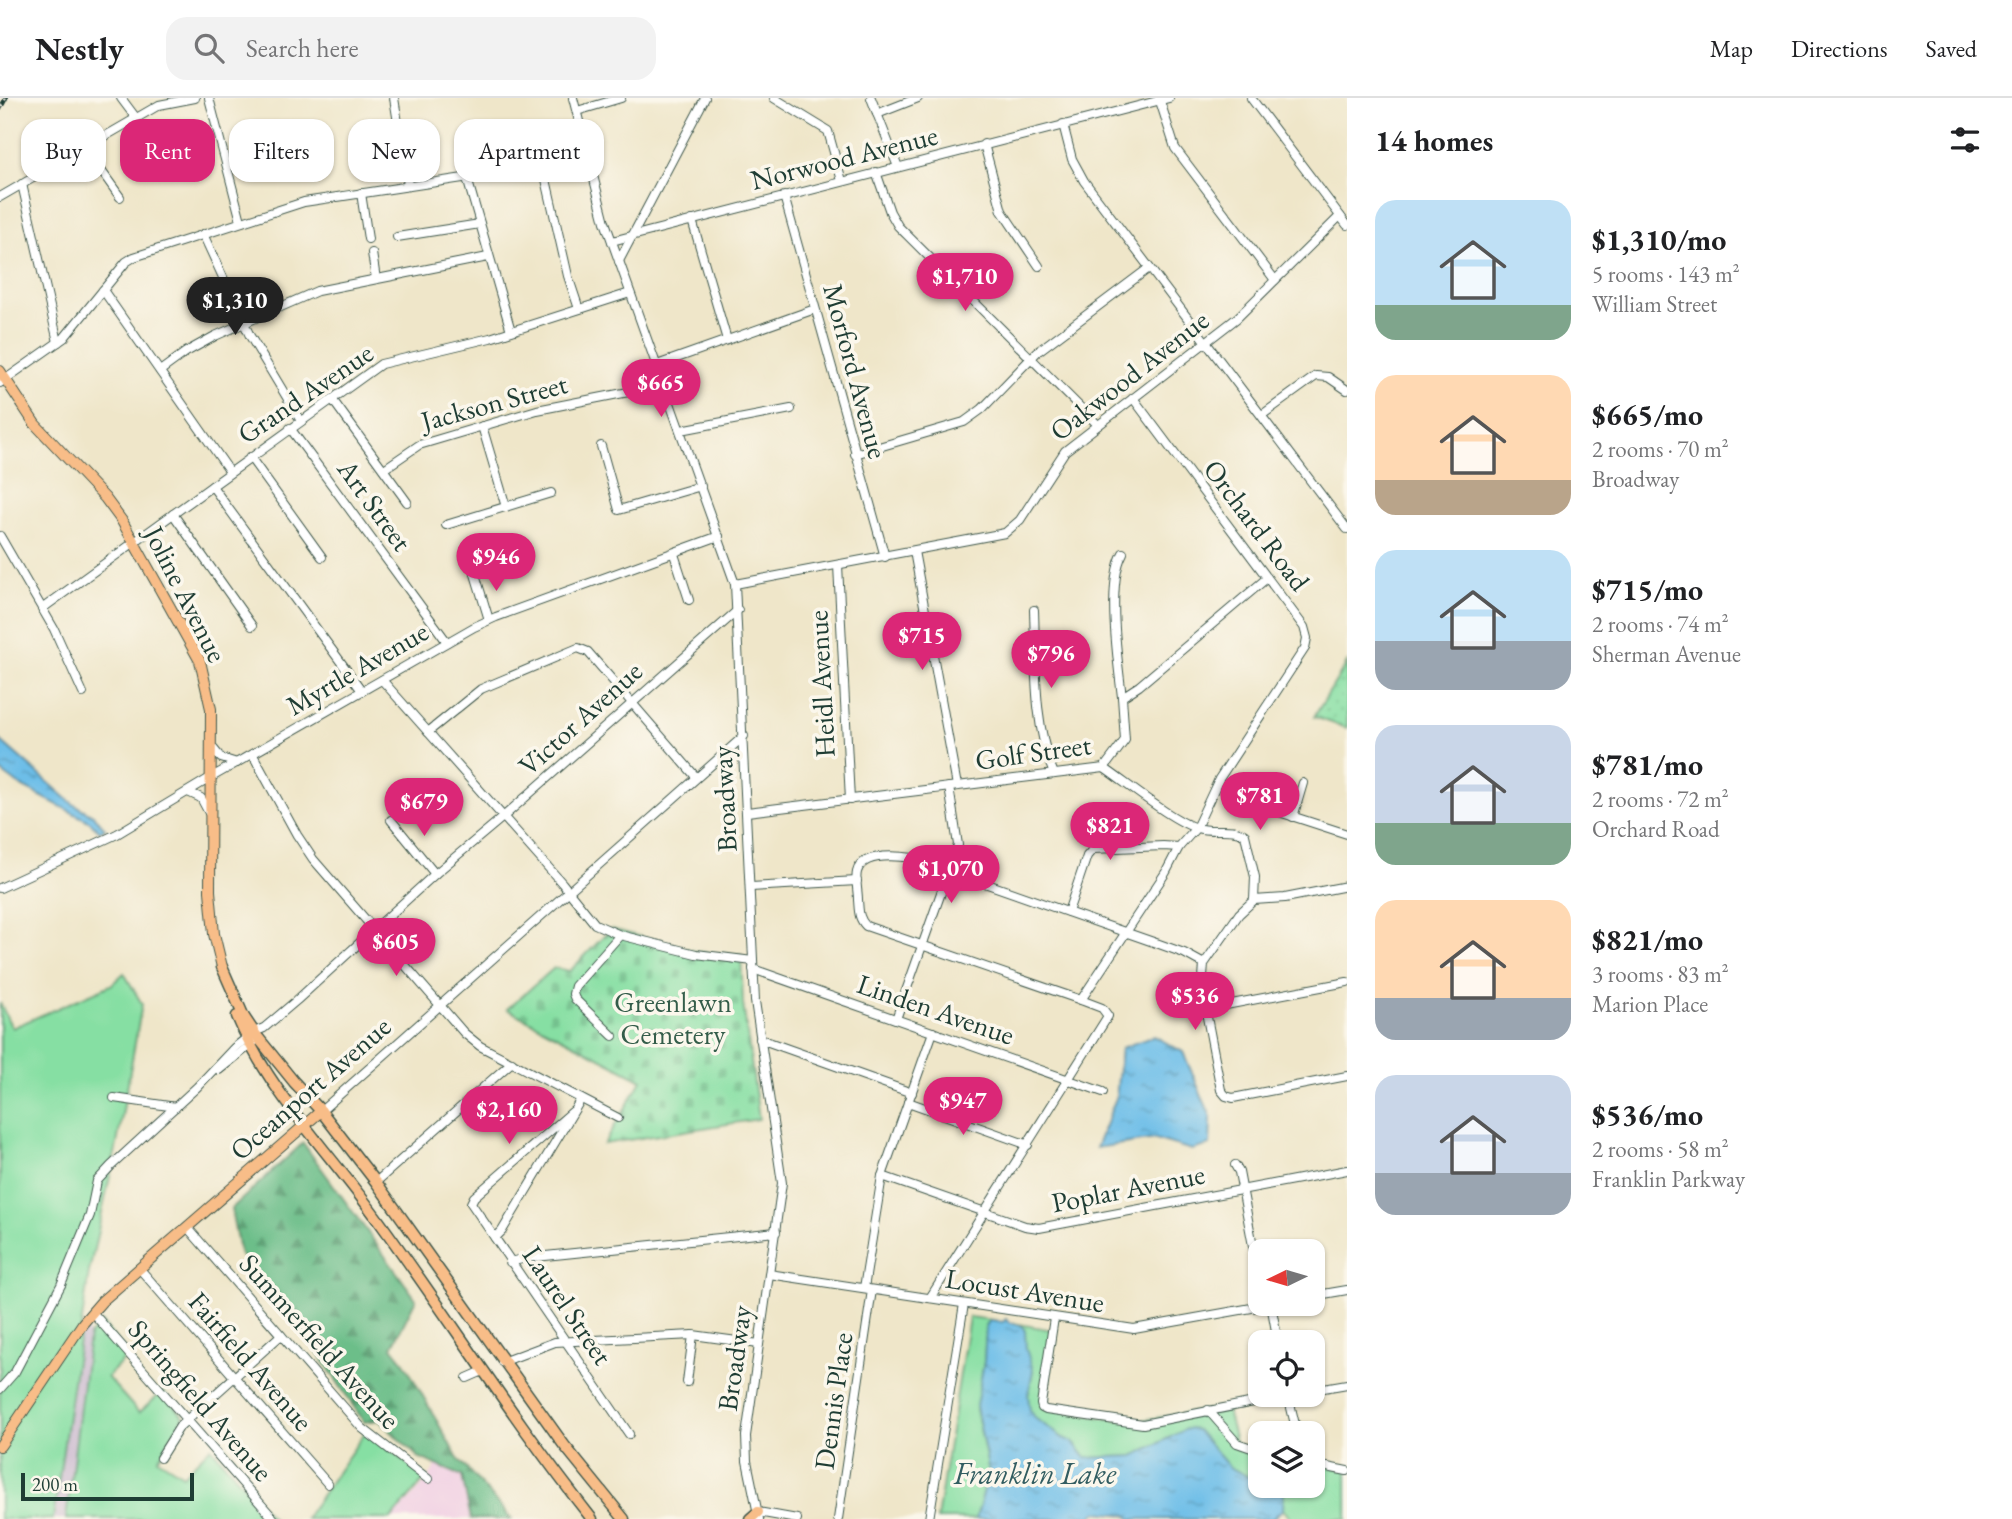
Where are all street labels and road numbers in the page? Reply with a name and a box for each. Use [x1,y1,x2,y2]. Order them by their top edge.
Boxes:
street label: Norwood Avenue [747,116,941,198]
street label: Morford Avenue [815,280,897,462]
street label: Oakwood Avenue [1042,302,1216,448]
street label: Grand Avenue [230,334,380,452]
street label: Jackson Street [415,365,571,439]
street label: Art Street [329,451,420,558]
street label: Orchard Road [1196,452,1319,599]
street label: Joline Avenue [135,518,236,668]
street label: Heidl Avenue [799,609,843,758]
street label: Myrtle Avenue [280,613,435,723]
street label: Victor Avenue [511,653,650,783]
street label: Golf Street [973,726,1093,778]
street label: Broadway [703,744,745,853]
street label: Linden Avenue [853,965,1019,1053]
street label: Oceanport Avenue [222,1008,398,1168]
street label: Poplar Avenue [1048,1156,1208,1220]
street label: Laurel Street [515,1238,621,1372]
street label: Summerfield Avenue [232,1246,408,1436]
street label: Locust Avenue [943,1260,1107,1320]
street label: Fairfield Avenue [181,1284,321,1438]
street label: Broadway [709,1302,759,1413]
street label: Springfield Avenue [121,1312,281,1488]
street label: Dennis Place [806,1330,860,1472]

